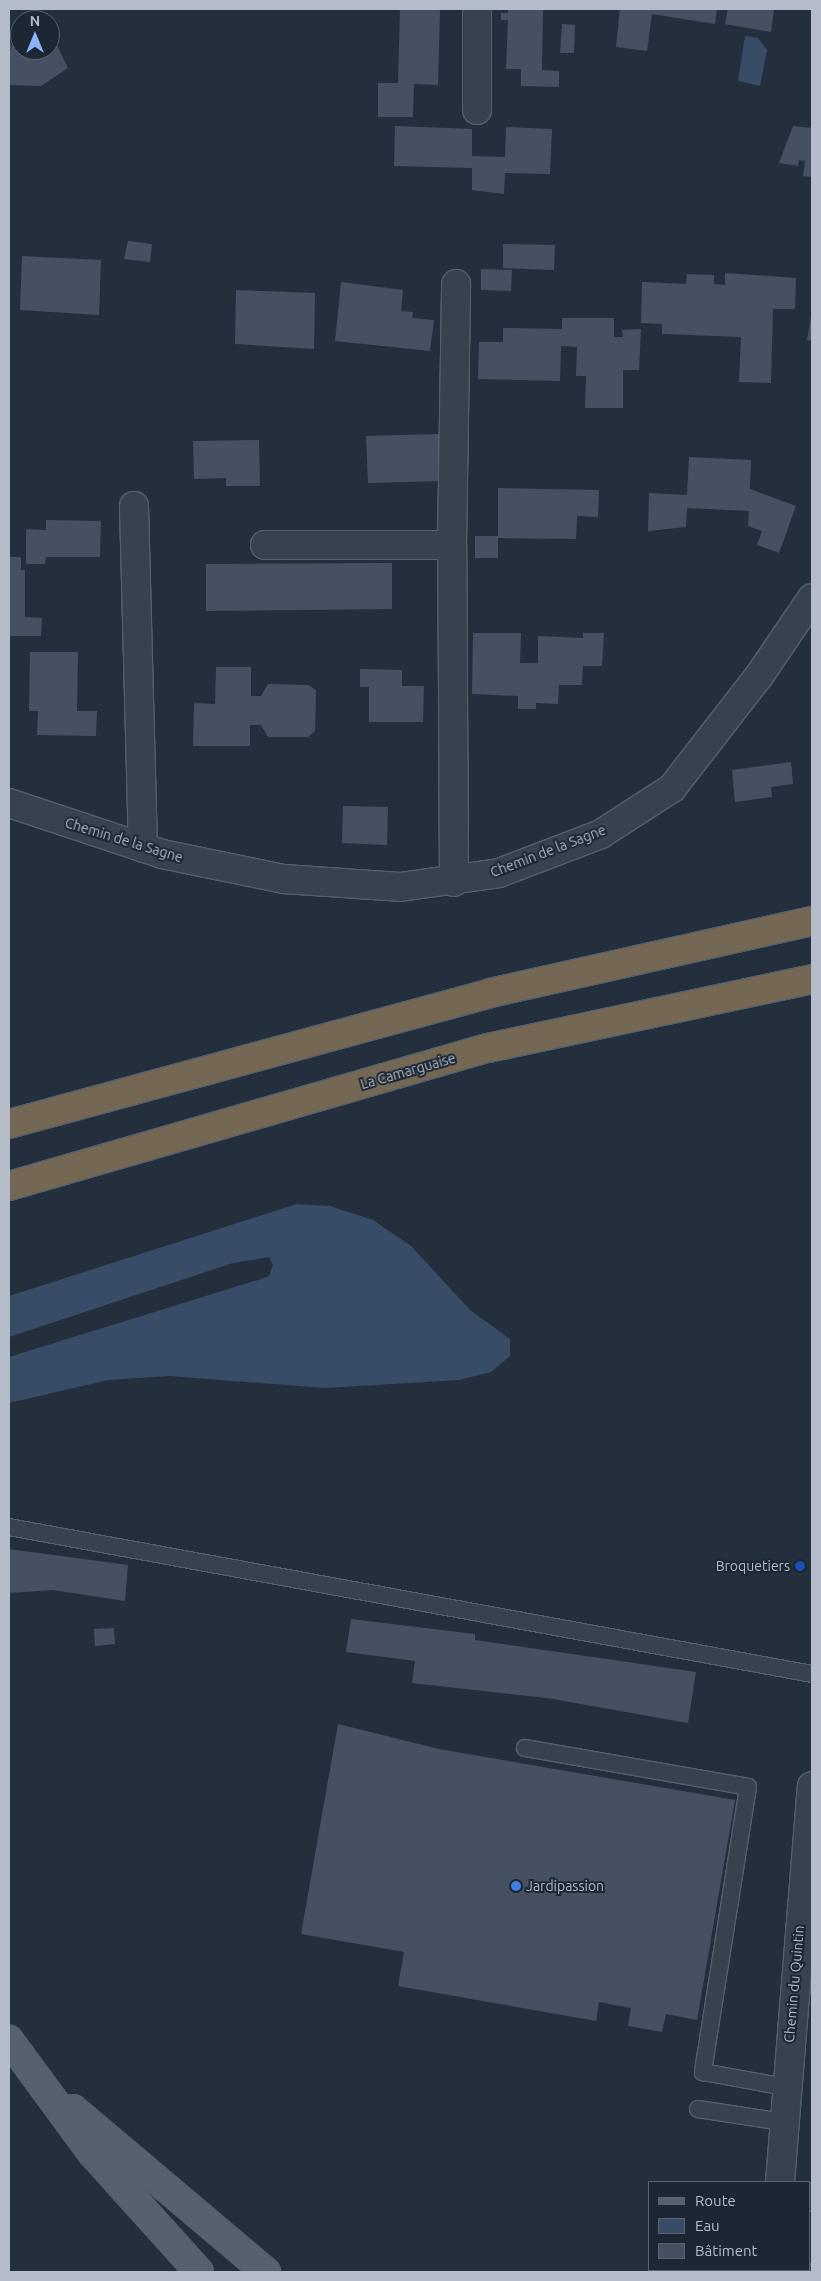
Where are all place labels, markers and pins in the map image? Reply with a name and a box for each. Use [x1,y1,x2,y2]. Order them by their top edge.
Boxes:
place label: Broquetiers [716,1558,790,1574]
marker: Broquetiers [794,1560,806,1572]
place label: Jardipassion [526,1878,604,1894]
marker: Jardipassion [510,1880,522,1892]

